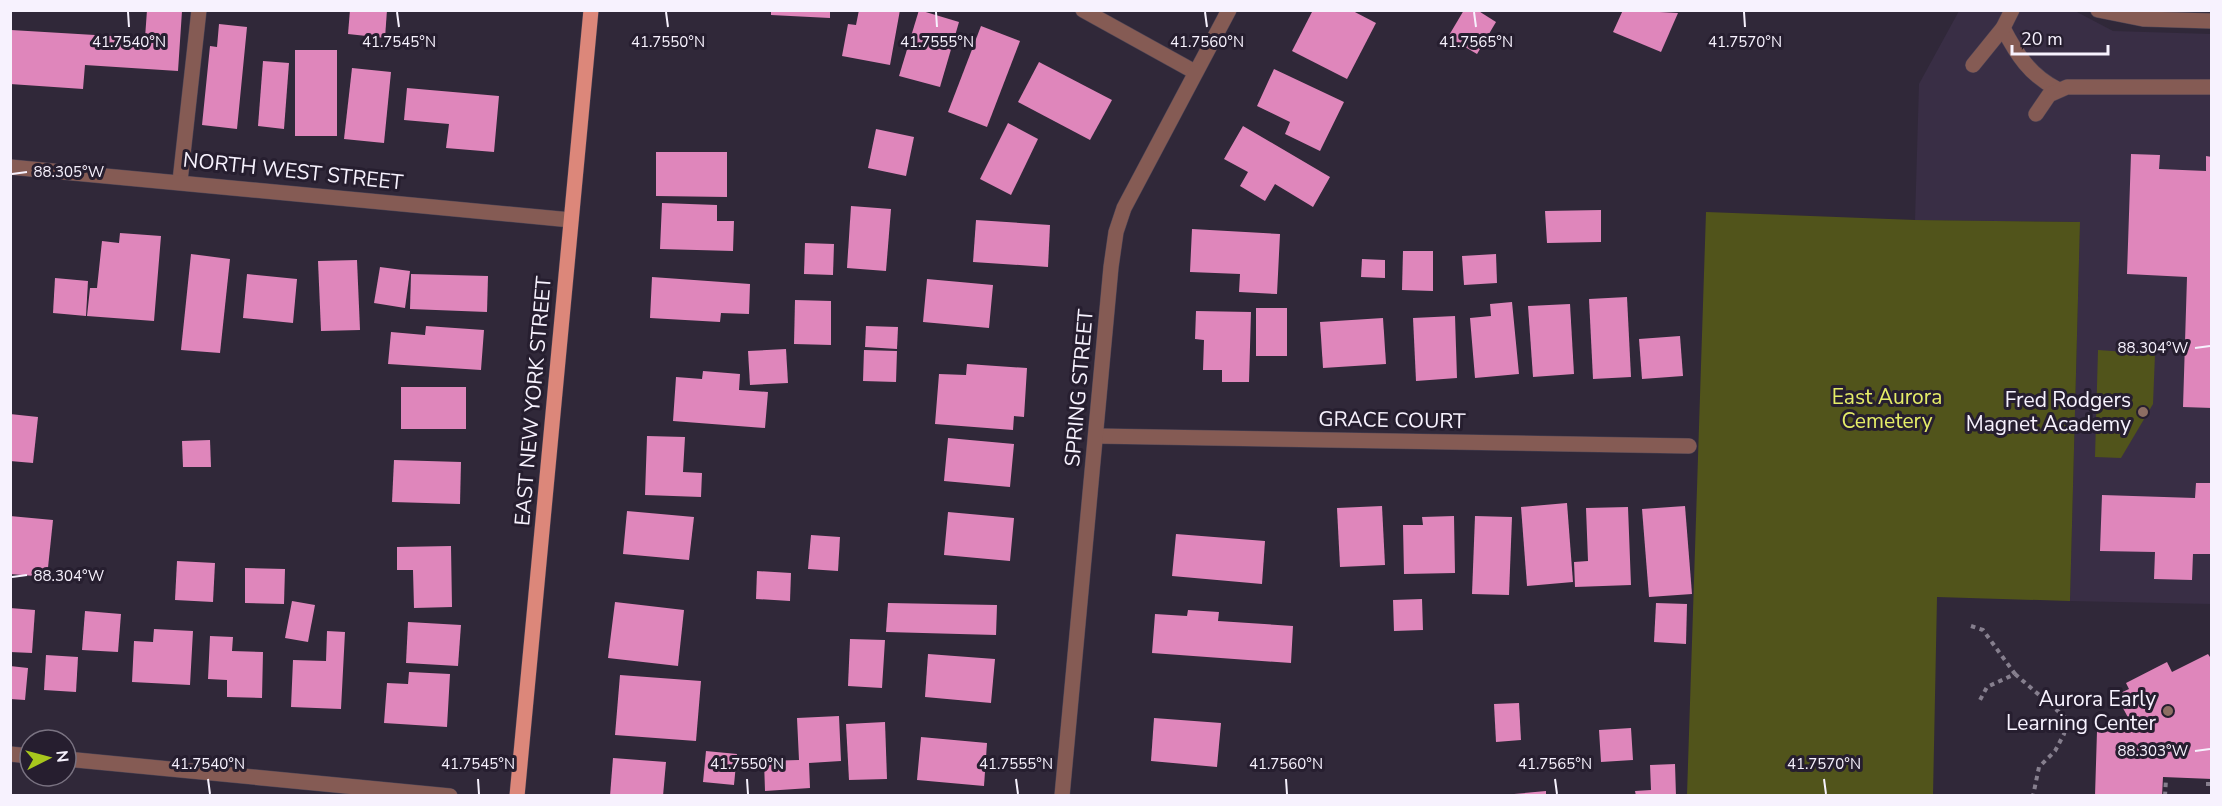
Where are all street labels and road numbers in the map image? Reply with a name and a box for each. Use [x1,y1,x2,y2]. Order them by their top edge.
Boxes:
street label: NORTH WEST STREET [182,146,405,197]
street label: EAST NEW YORK STREET [508,275,558,527]
street label: SPRING STREET [1058,308,1100,468]
street label: GRACE COURT [1318,405,1466,435]

